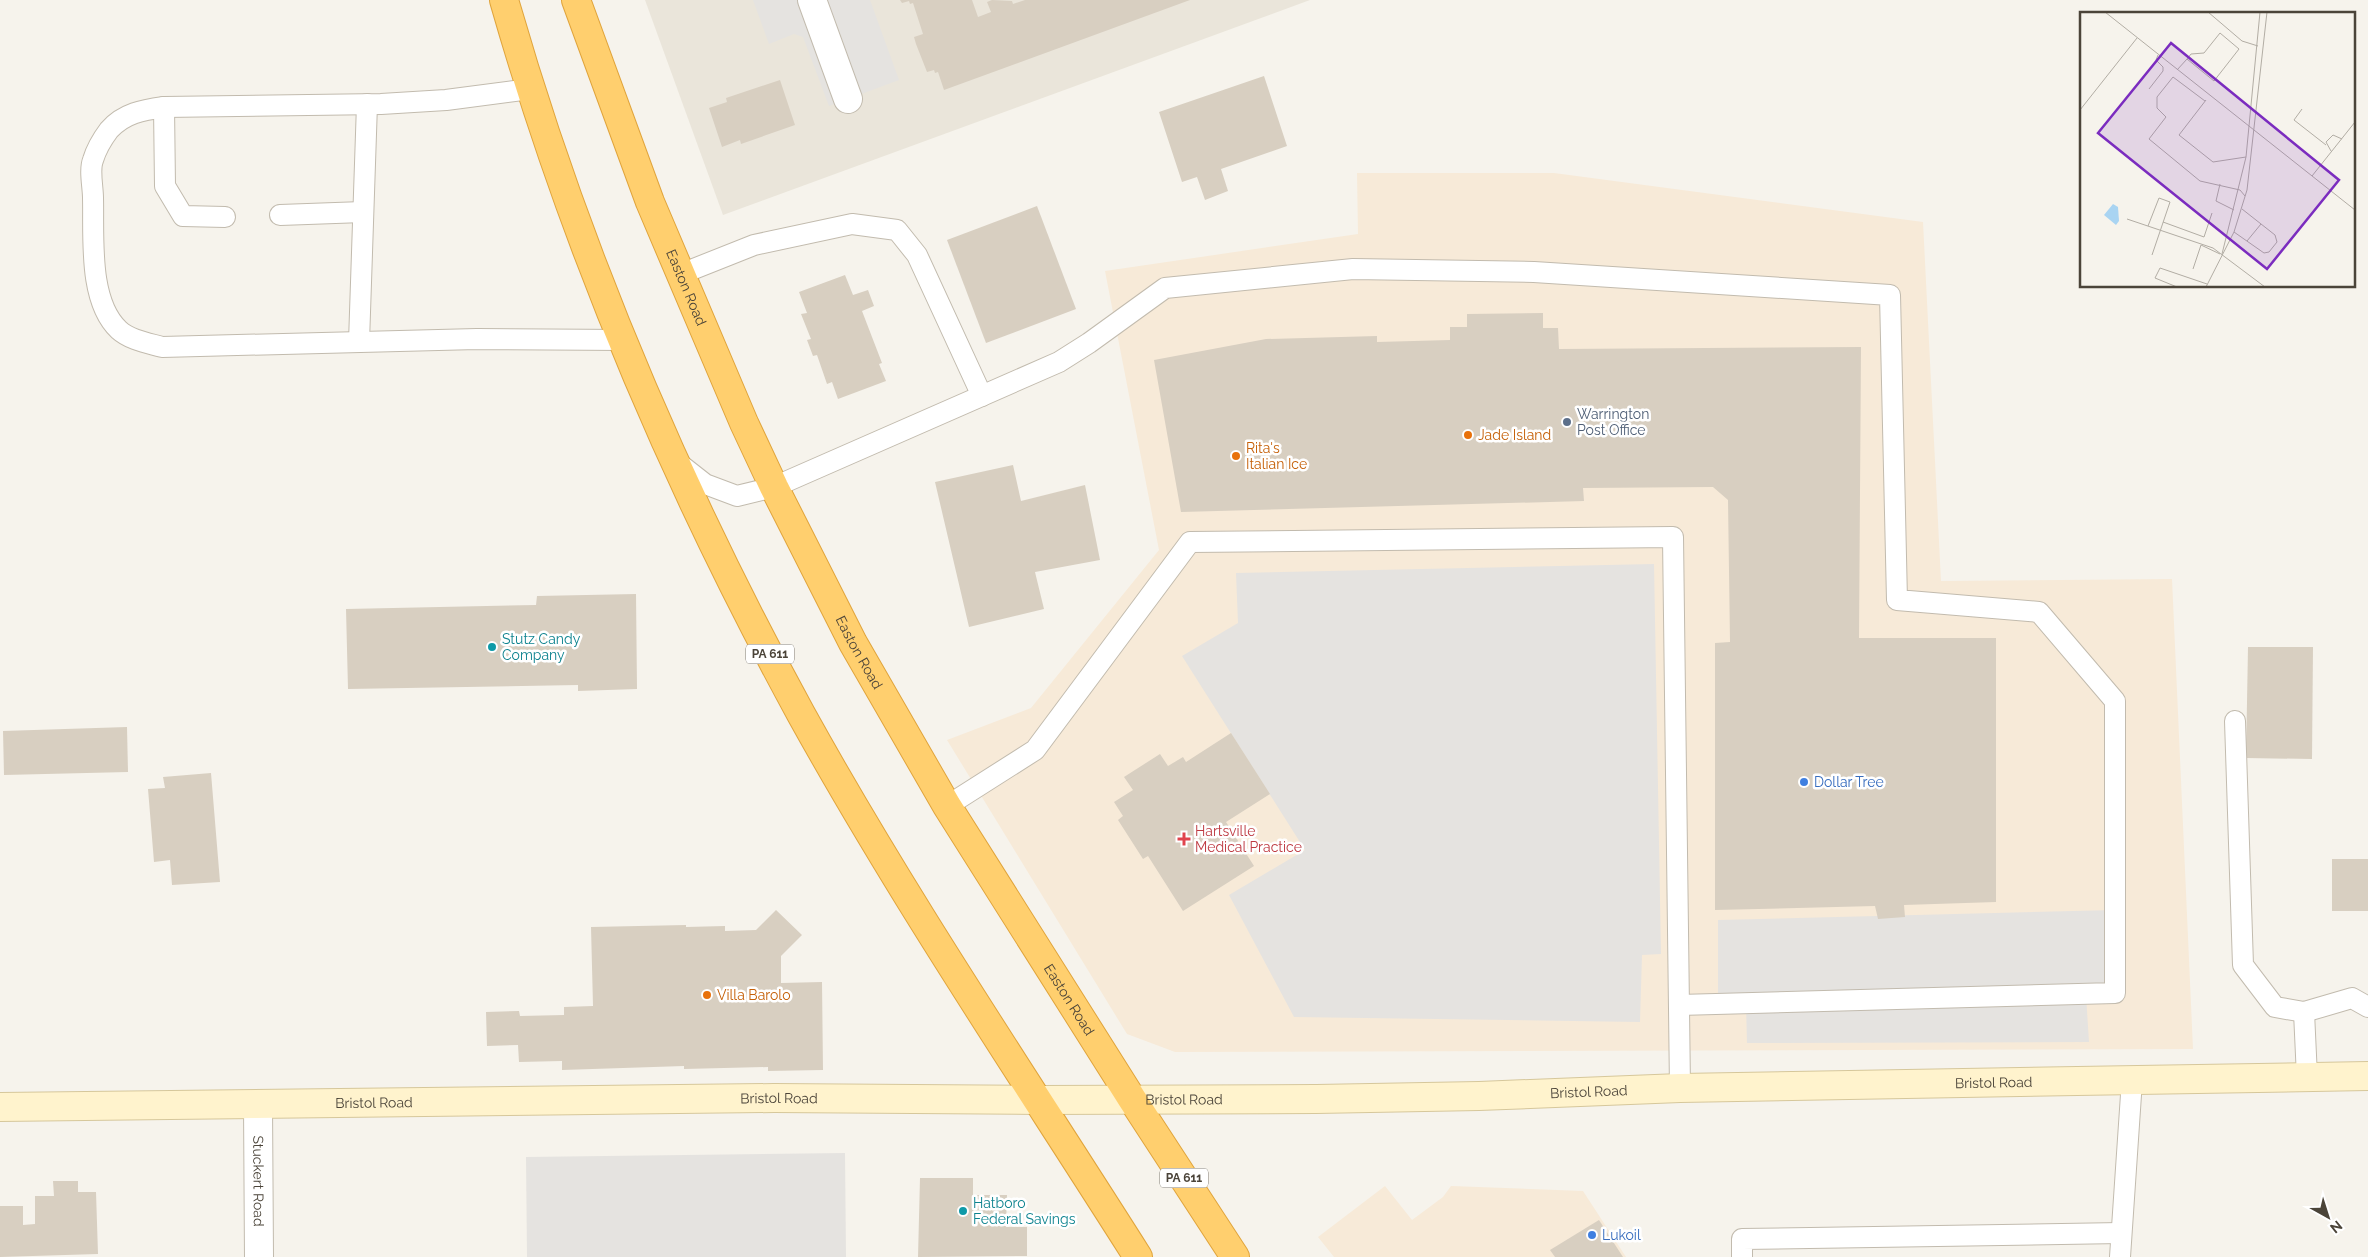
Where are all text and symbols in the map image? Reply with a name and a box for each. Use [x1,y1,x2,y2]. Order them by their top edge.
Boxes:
inset map [2080,12,2356,288]
street label: Easton Road [663,247,710,328]
place label: Warrington Post Office [1577,406,1649,438]
marker: Warrington Post Office [1561,416,1573,428]
place label: Jade Island [1478,427,1551,443]
marker: Jade Island [1462,429,1474,441]
place label: Rita's Italian Ice [1246,440,1307,472]
marker: Rita's Italian Ice [1230,450,1242,462]
street label: Easton Road [833,613,886,692]
place label: Stutz Candy Company [502,631,581,663]
marker: Stutz Candy Company [486,641,498,653]
road number: PA 611 [746,644,794,664]
place label: Dollar Tree [1814,774,1884,790]
marker: Dollar Tree [1798,776,1810,788]
place label: Hartsville Medical Practice [1195,823,1302,855]
marker: Hartsville Medical Practice [1177,832,1191,846]
street label: Easton Road [1041,961,1098,1038]
place label: Villa Barolo [717,987,790,1003]
marker: Villa Barolo [701,989,713,1001]
street label: Bristol Road [1955,1074,2033,1091]
street label: Bristol Road [1550,1082,1628,1101]
street label: Bristol Road [740,1090,818,1106]
street label: Bristol Road [1145,1091,1223,1108]
street label: Bristol Road [335,1094,413,1111]
street label: Stuckert Road [250,1135,267,1227]
road number: PA 611 [1160,1168,1208,1188]
north arrow [2303,1192,2353,1242]
place label: Hatboro Federal Savings [973,1195,1076,1227]
marker: Hatboro Federal Savings [957,1205,969,1217]
text: N [2327,1218,2345,1237]
place label: Lukoil [1602,1227,1641,1243]
marker: Lukoil [1586,1229,1598,1241]

